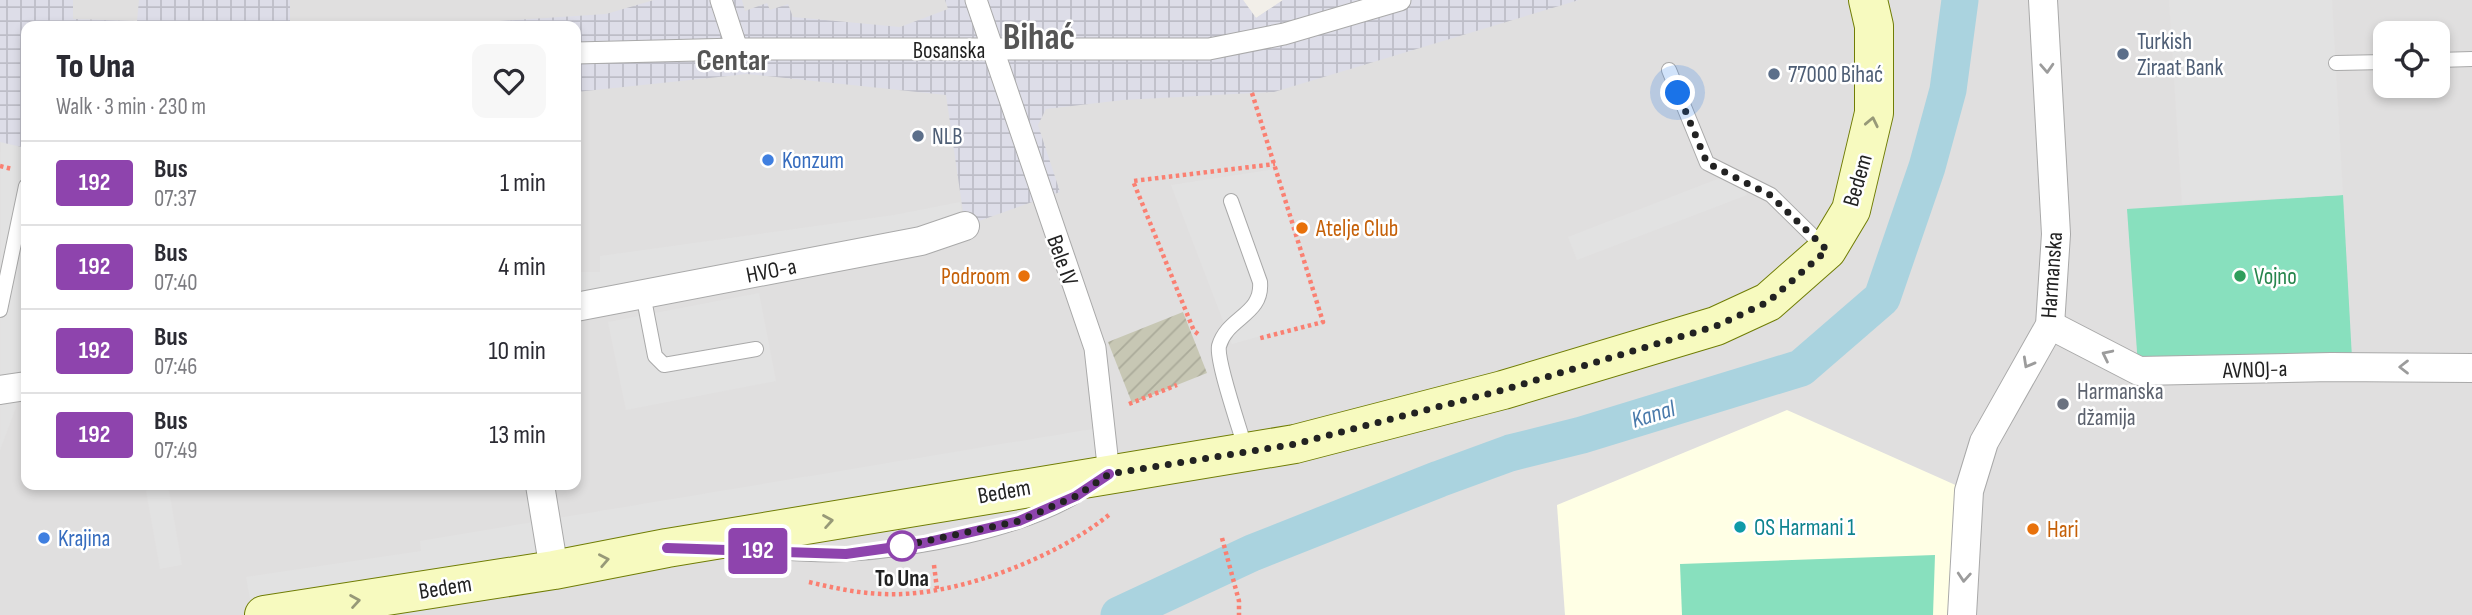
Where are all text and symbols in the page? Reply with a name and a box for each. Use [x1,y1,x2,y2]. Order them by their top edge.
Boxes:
district label: Bihać [1003,16,1075,60]
map controls [2373,21,2450,98]
button: locate [2373,21,2450,98]
place label: Turkish Ziraat Bank [2137,28,2223,82]
street label: Bosanska [913,37,985,65]
district label: Centar [697,43,769,79]
button: heart [472,44,546,118]
marker: Turkish Ziraat Bank [2115,46,2131,62]
text: To Una [56,47,135,87]
place label: 77000 Bihać [1788,61,1883,89]
one-way arrow [2039,63,2054,74]
marker: 77000 Bihać [1766,66,1782,82]
your location [1660,75,1695,110]
text: Walk · 3 min · 230 m [56,93,206,121]
one-way arrow [1863,116,1878,128]
place label: NLB [932,123,962,151]
marker: NLB [910,128,926,144]
place label: Konzum [782,147,844,175]
street label: Bedem [1837,151,1879,210]
marker: Konzum [760,152,776,168]
text: Bus [154,154,188,185]
text: 192 [79,168,110,197]
text: 1 min [500,168,546,199]
text: 07:37 [154,185,196,213]
place label: Atelje Club [1315,215,1398,243]
marker: Atelje Club [1294,220,1310,236]
street label: Bele IV [1040,231,1084,290]
street label: Harmanska [2035,231,2069,319]
text: Bus [154,238,188,269]
text: 192 [79,252,110,281]
text: 4 min [498,252,546,283]
street label: HVO-a [744,252,799,290]
place label: Podroom [941,263,1010,291]
place label: Vojno [2254,263,2297,291]
marker: Podroom [1016,268,1032,284]
marker: Vojno [2232,268,2248,284]
text: 07:40 [154,269,197,297]
text: Bus [154,322,188,353]
text: 192 [79,336,110,365]
text: 10 min [489,336,546,367]
one-way arrow [2102,350,2114,364]
text: 07:46 [154,353,197,381]
street label: AVNOJ-a [2221,355,2288,385]
one-way arrow [2023,356,2036,368]
one-way arrow [2398,359,2409,375]
place label: Harmanska džamija [2077,378,2164,432]
water label: Kanal [1628,394,1679,435]
marker: Harmanska džamija [2055,396,2071,412]
text: Bus [154,406,188,437]
text: 192 [79,420,110,449]
text: 13 min [489,420,546,451]
text: 07:49 [154,437,197,465]
street label: Bedem [976,474,1033,510]
one-way arrow [822,514,834,529]
place label: OS Harmani 1 [1754,514,1855,542]
place label: Hari [2047,516,2078,544]
marker: OS Harmani 1 [1732,519,1748,535]
marker: Hari [2025,521,2041,537]
place label: Krajina [58,525,110,553]
line badge: 192 [718,528,798,574]
marker: Krajina [36,530,52,546]
marker: To Una [887,531,917,561]
text: 192 [742,536,774,565]
one-way arrow [598,553,610,568]
place label: To Una [875,565,929,593]
street label: Bedem [417,570,474,606]
one-way arrow [1957,571,1972,582]
one-way arrow [349,594,361,609]

